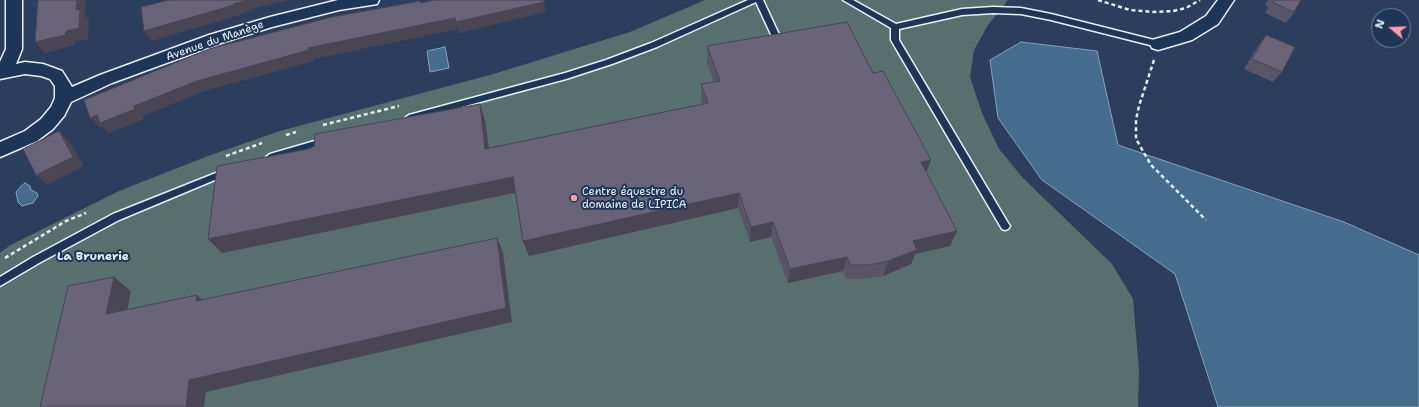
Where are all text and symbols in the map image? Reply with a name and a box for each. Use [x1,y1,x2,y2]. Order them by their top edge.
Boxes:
north arrow [1371,8,1411,48]
street label: Avenue du Manège [164,18,266,64]
text: N [1372,18,1389,31]
place label: Centre équestre du domaine de LIPICA [582,185,686,211]
marker: Centre équestre du domaine de LIPICA [569,193,579,203]
district label: La Brunerie [57,250,129,264]

